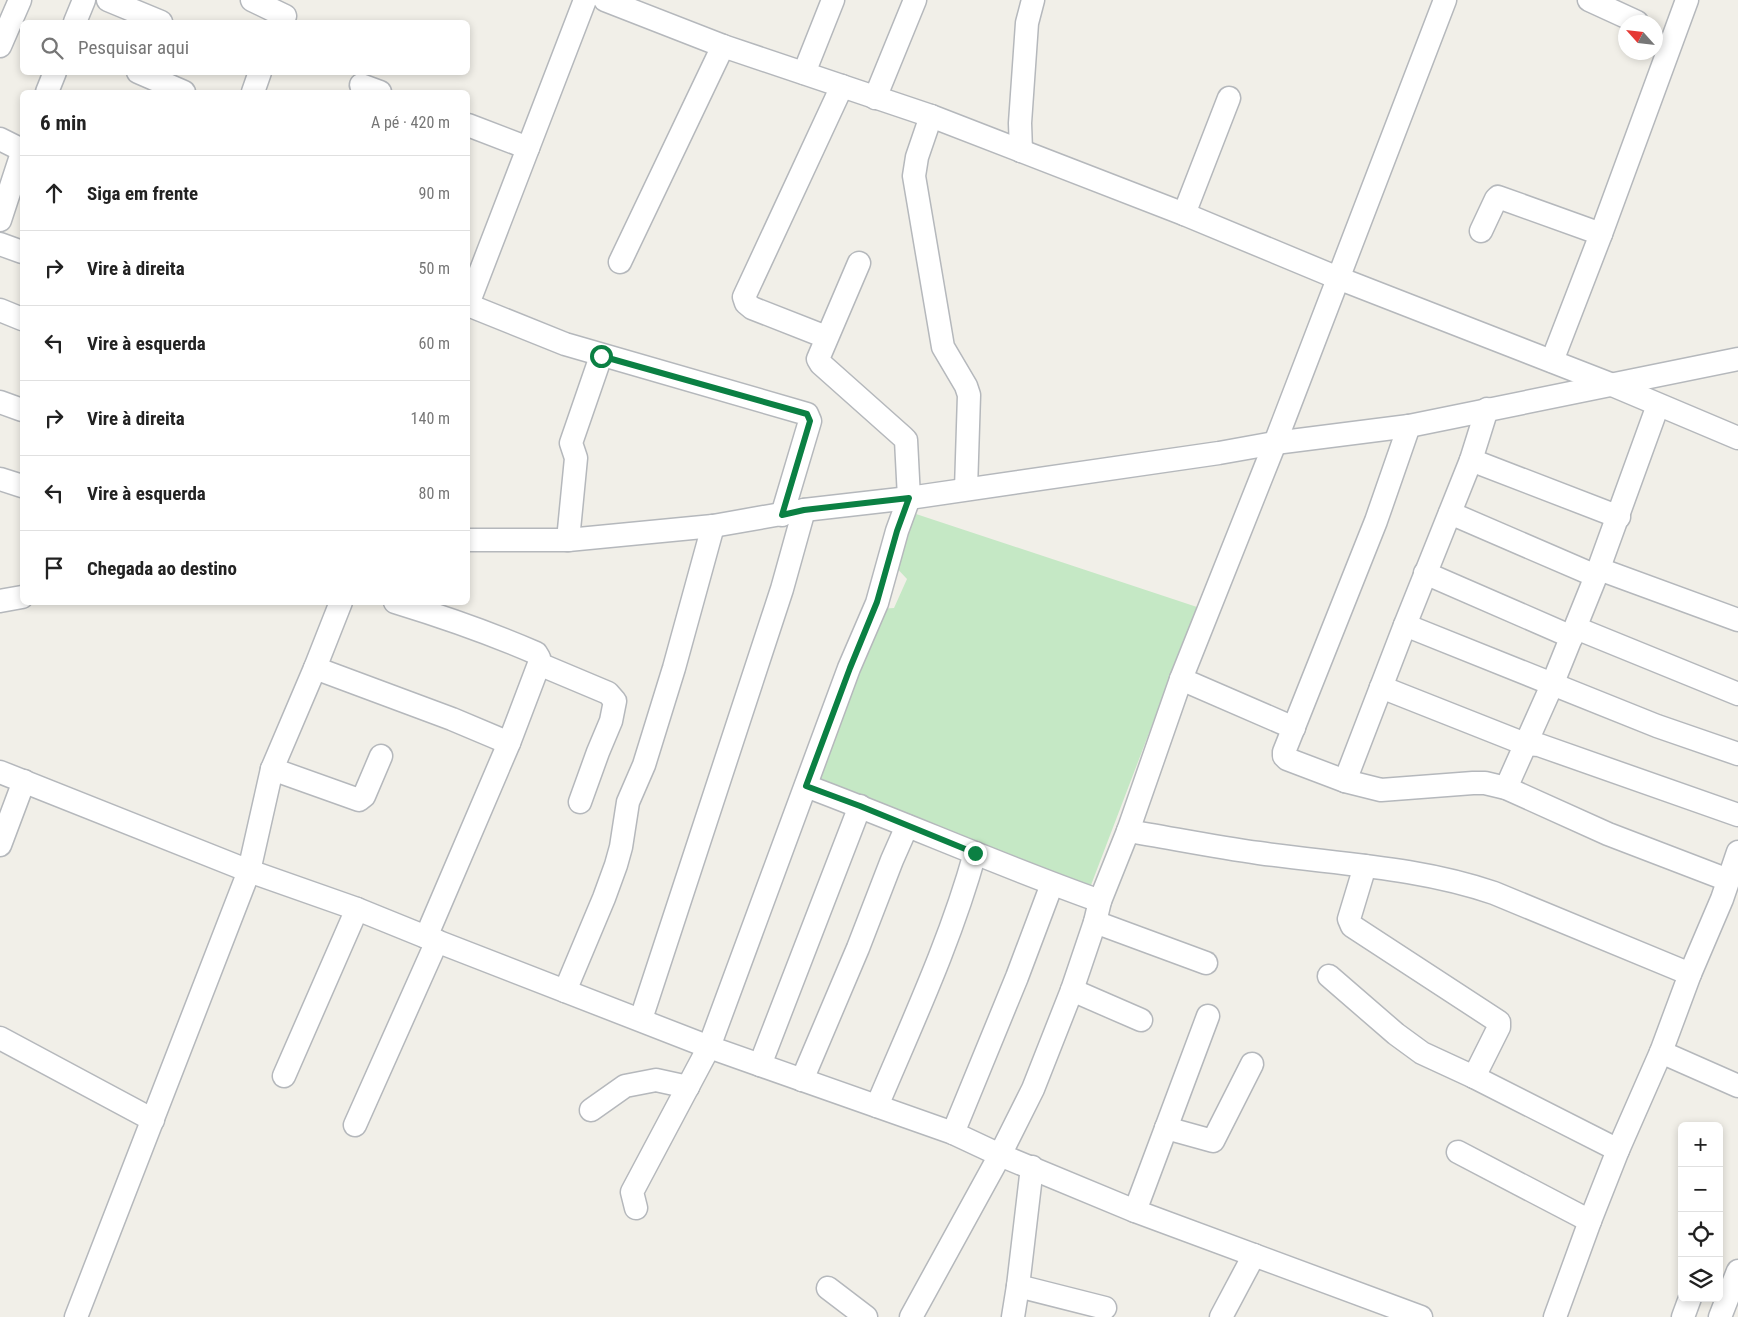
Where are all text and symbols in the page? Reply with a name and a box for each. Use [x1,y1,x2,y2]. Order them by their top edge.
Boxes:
north arrow [1618,15,1663,60]
search box [20,20,470,75]
icon: search [38,34,66,62]
text: Pesquisar aqui [78,36,189,59]
text: 6 min [40,111,87,135]
text: A pé · 420 m [371,113,450,132]
icon: ahead [40,179,68,207]
text: Siga em frente [87,182,198,205]
text: 90 m [418,184,450,203]
icon: right [40,254,68,282]
text: Vire à direita [87,257,185,280]
text: 50 m [418,259,450,278]
icon: left [40,329,68,357]
text: Vire à esquerda [87,332,206,355]
text: 60 m [418,334,450,353]
route start [590,345,613,368]
icon: right [40,404,68,432]
text: Vire à direita [87,407,185,430]
text: 140 m [411,409,450,428]
icon: left [40,479,68,507]
text: Vire à esquerda [87,482,206,505]
text: 80 m [418,484,450,503]
icon: arrive [40,554,68,582]
text: Chegada ao destino [87,557,237,580]
route end [964,842,987,865]
map controls [1678,1122,1723,1302]
button: + [1678,1122,1723,1167]
button: − [1678,1167,1723,1212]
button: locate [1678,1212,1723,1257]
button: layers [1678,1257,1723,1302]

